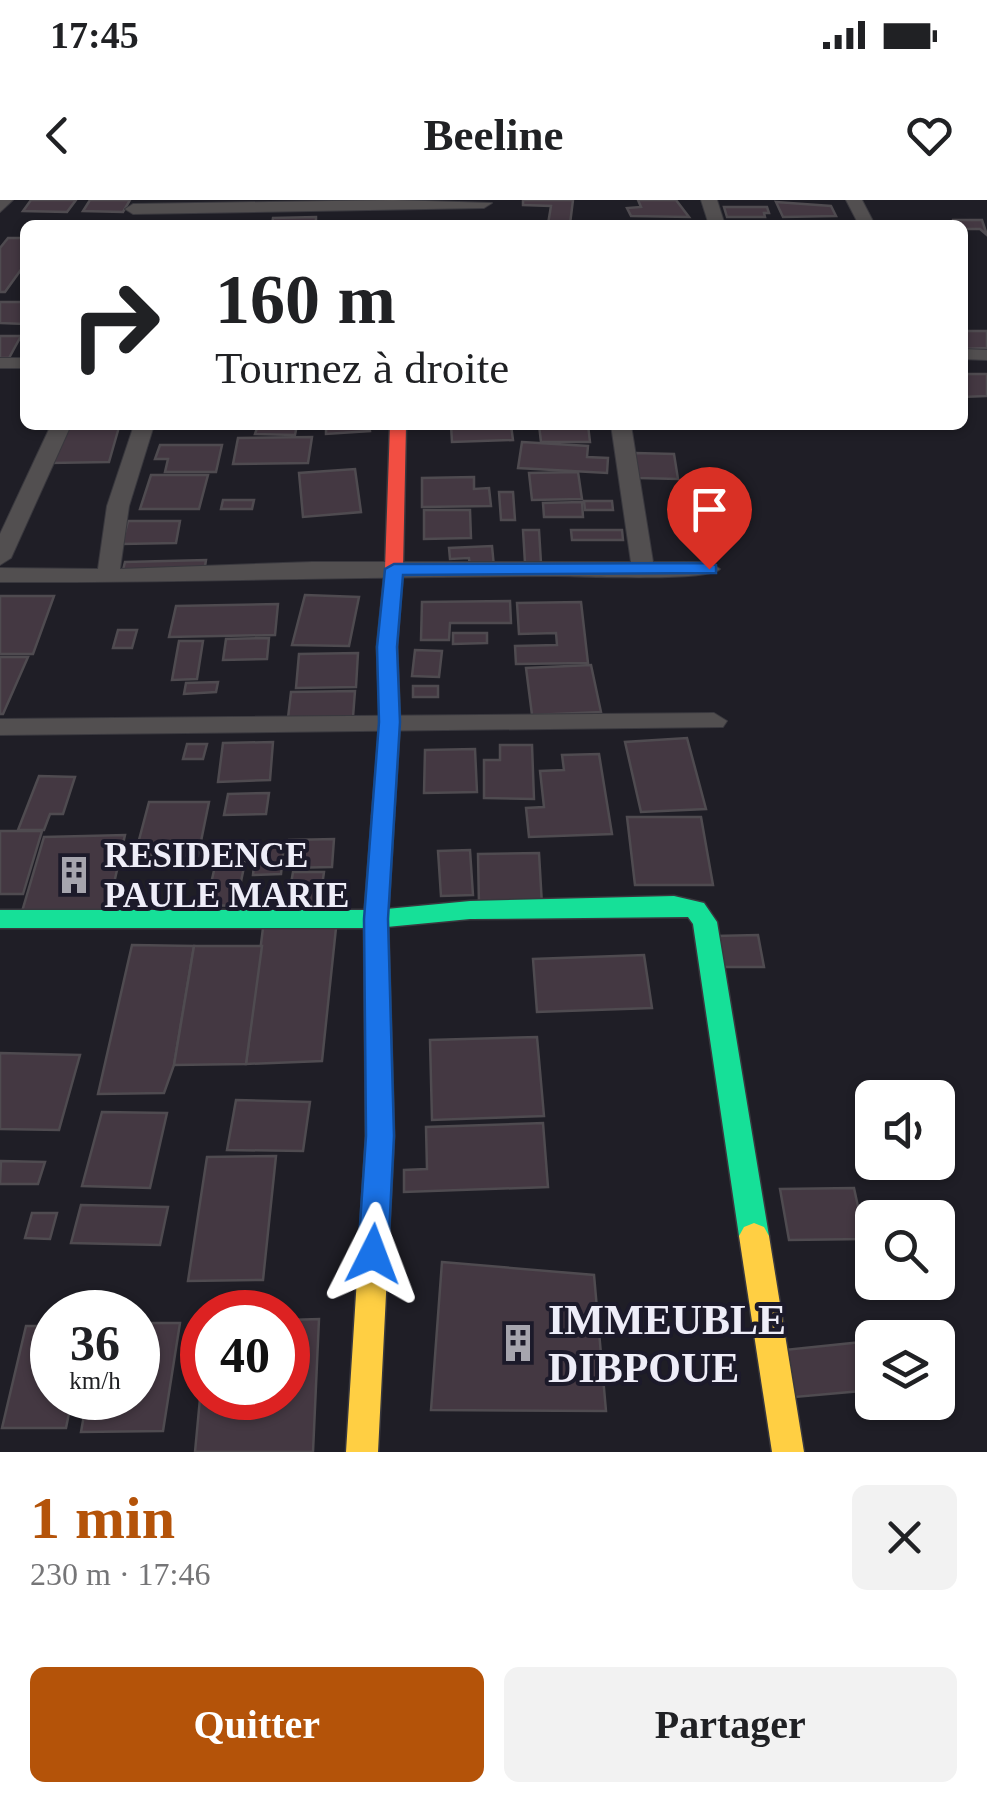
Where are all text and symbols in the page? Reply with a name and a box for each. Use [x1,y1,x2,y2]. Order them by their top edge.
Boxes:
text: 17:45 [50,14,139,56]
icon: back [30,108,85,163]
icon: heart [902,108,957,163]
text: Beeline [424,110,563,160]
icon: right [50,260,180,390]
text: 160 m [215,261,396,338]
text: Tournez à droite [215,343,509,393]
pin [667,467,752,570]
icon: arrive [682,482,737,537]
place label: RESIDENCE PAULE MARIE [104,836,349,915]
building icon: RESIDENCE PAULE MARIE [53,854,95,896]
map controls [855,1080,955,1420]
button: sound [855,1080,955,1180]
button: search [855,1200,955,1300]
position arrow [321,1202,425,1306]
speed limit sign: 40 [180,1290,310,1420]
place label: IMMEUBLE DIBPOUE [548,1297,786,1391]
text: 36 [70,1315,120,1371]
button: layers [855,1320,955,1420]
building icon: IMMEUBLE DIBPOUE [497,1322,539,1364]
text: km/h [69,1367,121,1394]
text: 1 min [30,1485,175,1551]
button: close [852,1485,957,1590]
text: 230 m · 17:46 [30,1556,210,1592]
button: Quitter [30,1667,484,1782]
button: Partager [504,1667,957,1782]

